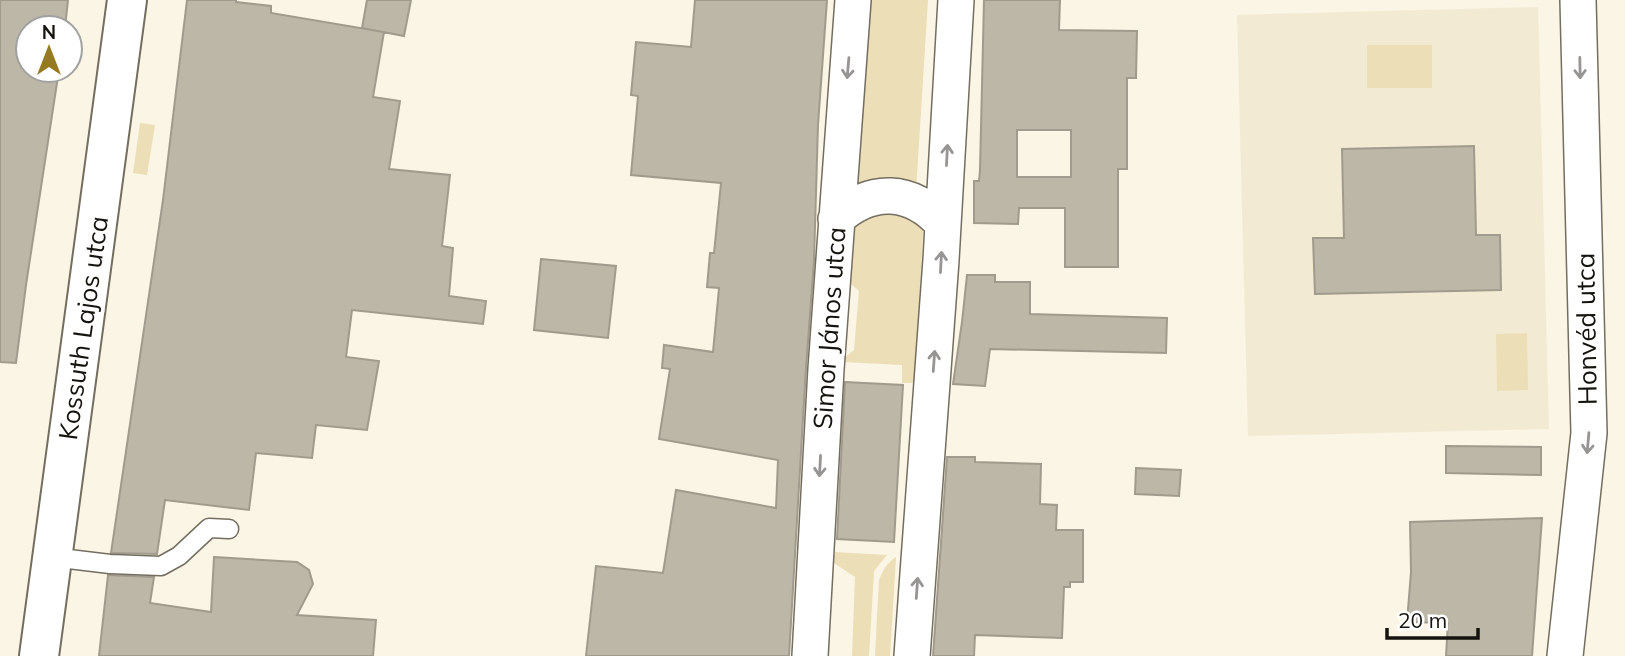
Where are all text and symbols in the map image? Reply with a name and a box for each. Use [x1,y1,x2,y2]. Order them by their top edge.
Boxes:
north arrow [14,14,84,84]
text: N [42,20,56,44]
one-way arrow [841,56,854,79]
one-way arrow [1573,56,1587,79]
one-way arrow [940,144,953,167]
street label: Kossuth Lajos utca [51,214,115,442]
street label: Simor János utca [805,226,853,430]
one-way arrow [935,252,948,274]
street label: Honvéd utca [1568,253,1604,405]
one-way arrow [928,350,941,373]
one-way arrow [1581,431,1594,453]
one-way arrow [813,454,826,477]
one-way arrow [911,577,924,600]
scale bar [1387,596,1478,640]
text: 20 m [1398,607,1447,633]

